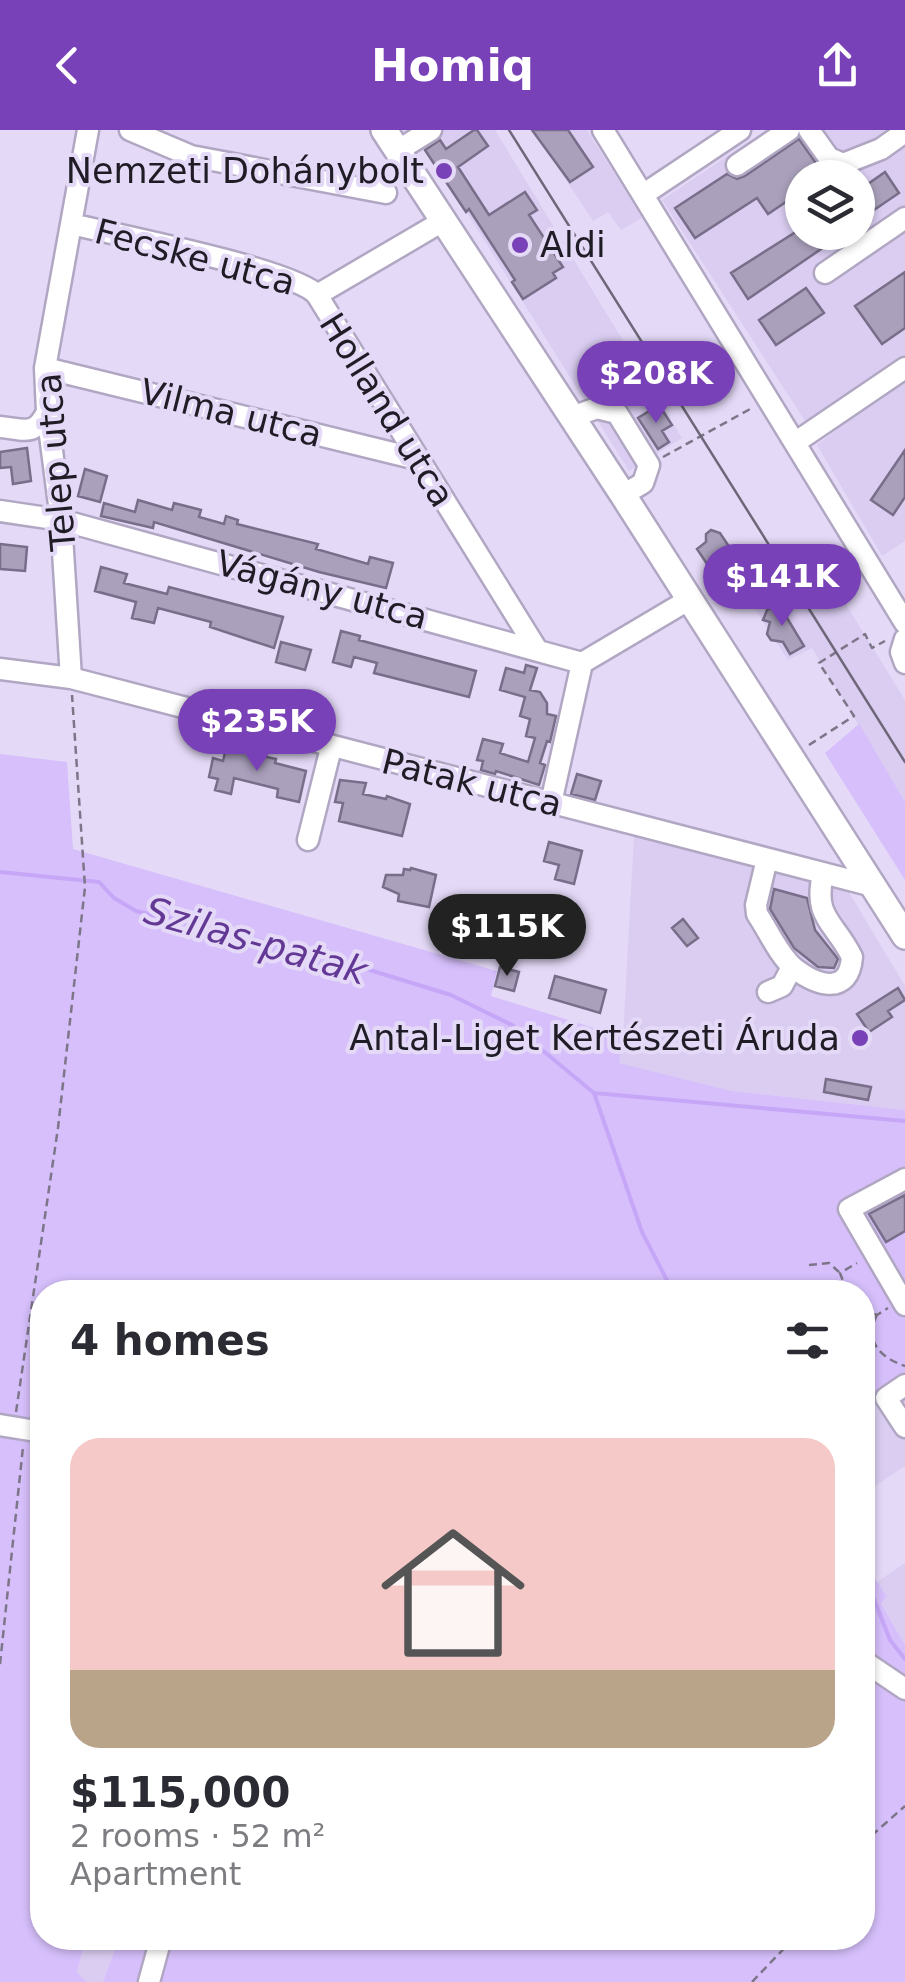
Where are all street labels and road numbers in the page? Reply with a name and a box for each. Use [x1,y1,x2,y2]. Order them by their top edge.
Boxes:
street label: Fecske utca [91,211,299,303]
street label: Holland utca [312,306,462,514]
street label: Vilma utca [136,371,326,455]
street label: Telep utca [28,372,84,553]
street label: Vágány utca [212,543,432,637]
street label: Patak utca [378,741,566,825]

